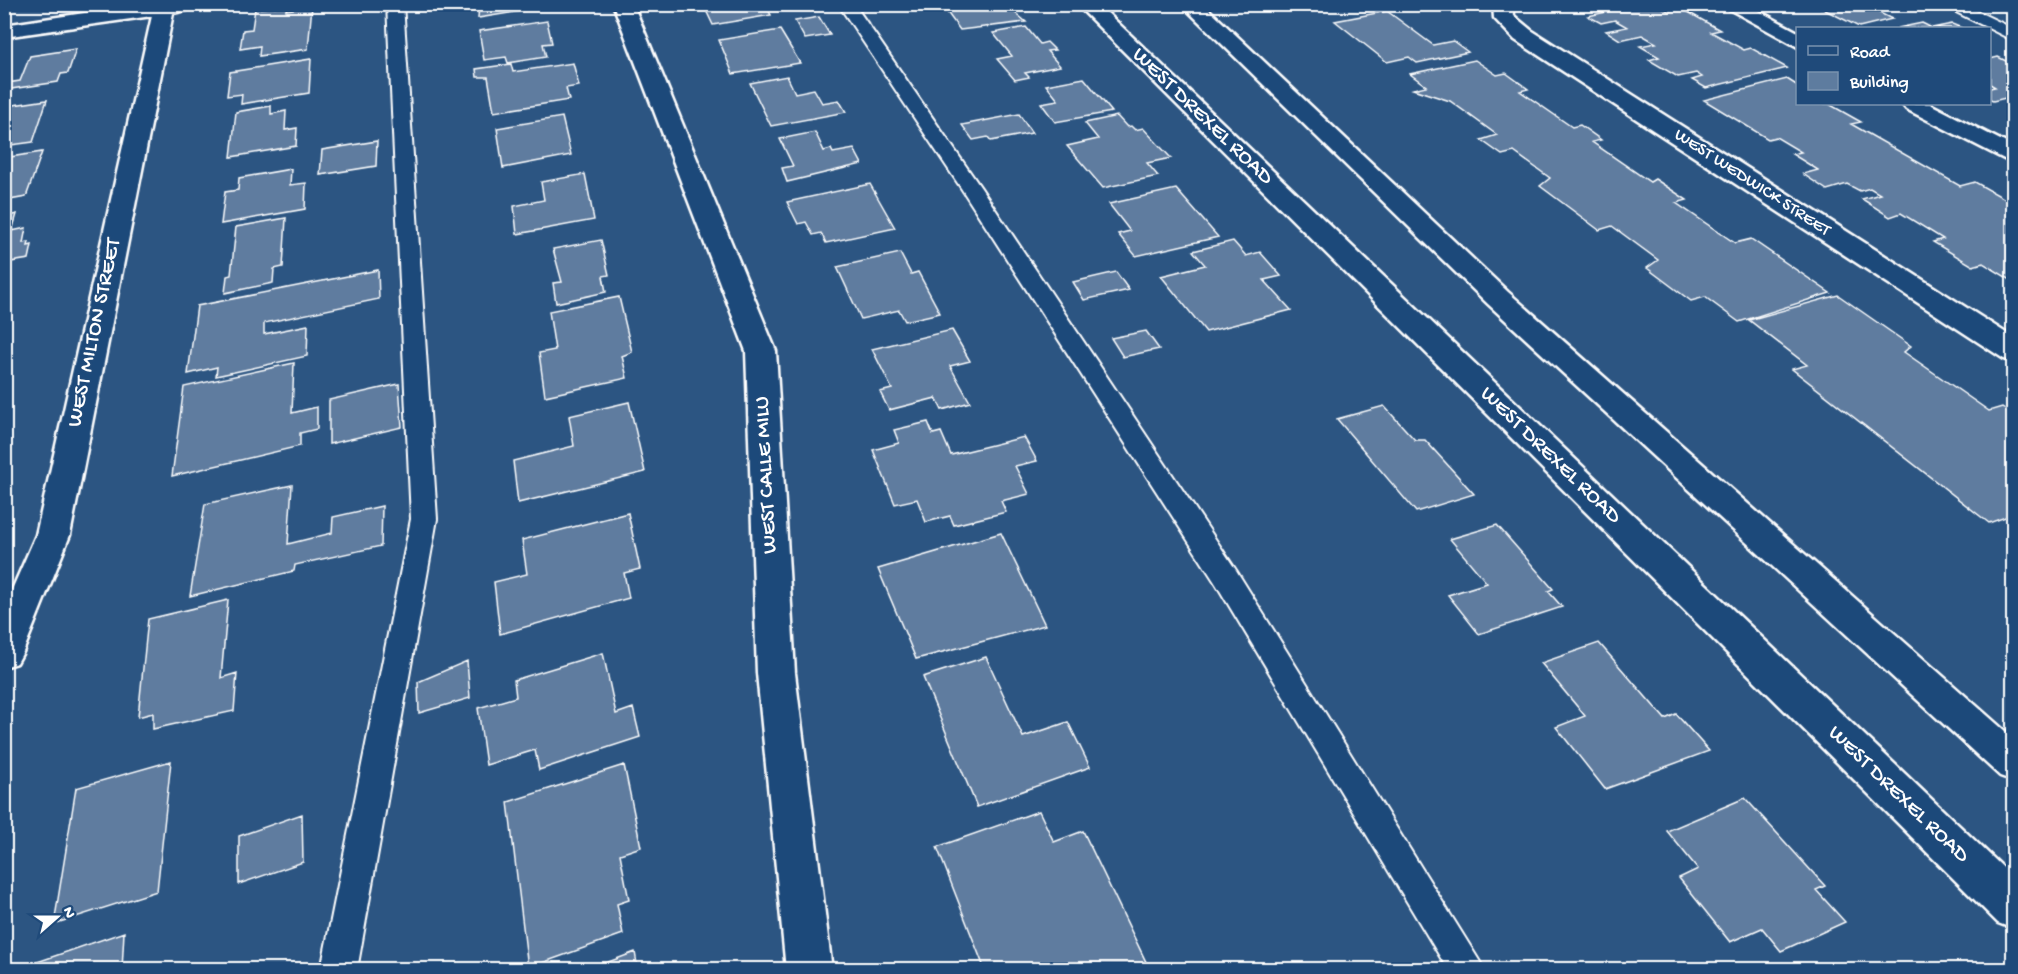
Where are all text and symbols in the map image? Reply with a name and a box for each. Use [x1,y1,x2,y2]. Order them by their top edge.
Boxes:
legend [1796,27,1991,105]
street label: WEST DREXEL ROAD [1126,43,1279,192]
text: Road [1850,43,1891,64]
text: Building [1849,73,1909,94]
street label: WEST WEDWICK STREET [1670,125,1835,242]
street label: WEST MILTON STREET [62,235,128,430]
street label: WEST DREXEL ROAD [1474,382,1627,531]
street label: WEST CALLE MILU [750,396,784,554]
street label: WEST DREXEL ROAD [1822,721,1975,870]
north arrow [27,887,87,947]
text: N [57,905,79,922]

